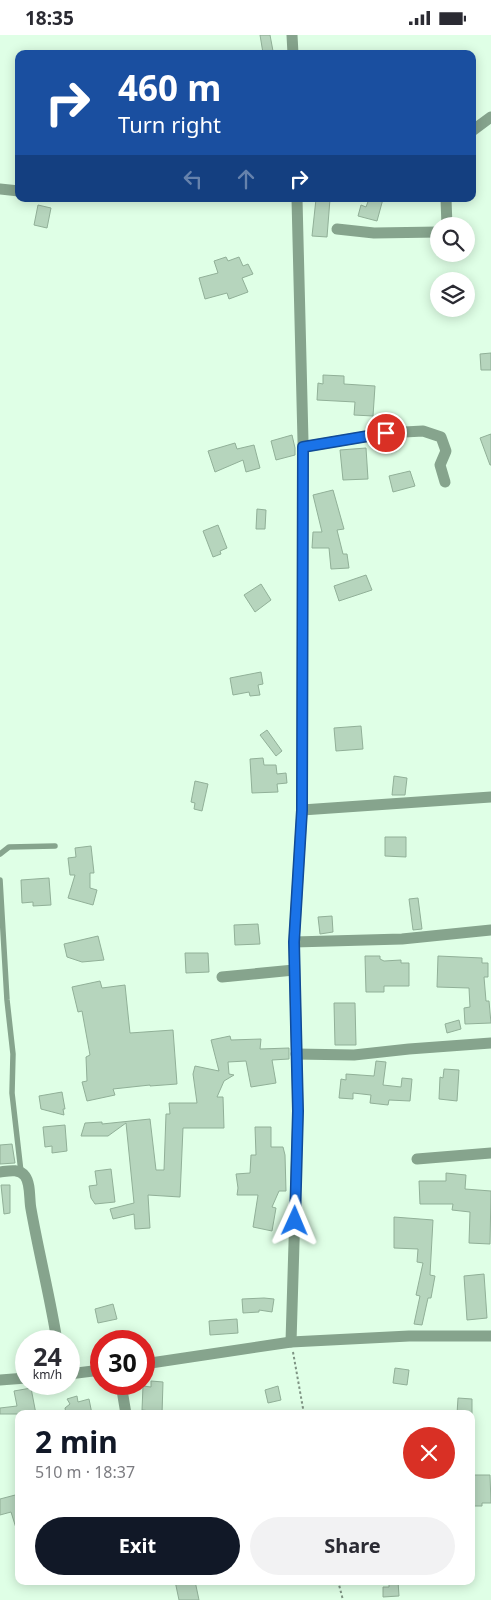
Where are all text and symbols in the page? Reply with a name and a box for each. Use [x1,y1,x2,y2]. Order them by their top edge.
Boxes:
text: 18:35 [25,5,74,31]
text: 460 m [118,64,221,111]
icon: right [35,70,100,135]
text: Turn right [118,109,221,139]
icon: left [179,165,207,193]
icon: ahead [232,165,260,193]
icon: right [285,165,313,193]
map controls [430,217,475,317]
button: search [430,217,475,262]
button: layers [430,272,475,317]
pin [365,412,407,454]
icon: arrive [372,419,400,447]
position arrow [268,1194,320,1246]
speed limit sign: 30 [90,1330,155,1395]
text: 24 [33,1339,62,1373]
text: km/h [33,1366,62,1383]
text: 2 min [35,1421,118,1462]
button: close [403,1427,455,1479]
text: 510 m · 18:37 [35,1461,135,1483]
button: Exit [35,1517,240,1575]
button: Share [250,1517,455,1575]

